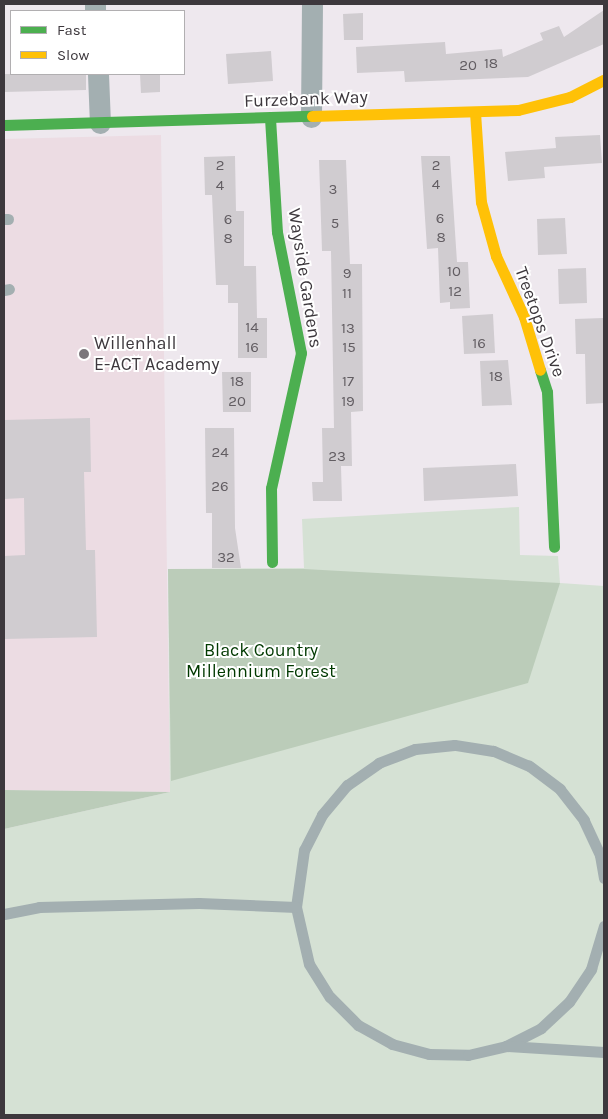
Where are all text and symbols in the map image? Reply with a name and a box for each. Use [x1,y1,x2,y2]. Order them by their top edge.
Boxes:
legend [10,10,185,75]
text: Fast [57,21,86,39]
text: Slow [57,46,89,64]
house number: 18 [484,55,498,73]
house number: 20 [459,57,477,75]
street label: Furzebank Way [244,86,368,112]
house number: 2 [216,157,224,175]
house number: 2 [432,157,440,175]
house number: 4 [432,176,440,194]
house number: 4 [216,177,224,195]
house number: 3 [329,181,337,199]
street label: Wayside Gardens [283,207,327,349]
house number: 6 [436,210,444,228]
house number: 6 [224,211,232,229]
house number: 5 [331,215,339,233]
house number: 8 [436,229,446,247]
house number: 8 [223,230,233,248]
house number: 10 [447,263,461,281]
street label: Treetops Drive [510,264,570,380]
house number: 9 [343,265,351,283]
house number: 12 [448,283,462,301]
house number: 11 [342,285,352,303]
house number: 14 [245,319,259,337]
house number: 13 [341,320,355,338]
place label: Willenhall E-ACT Academy [94,333,220,376]
house number: 16 [472,335,486,353]
house number: 16 [245,339,259,357]
house number: 15 [342,339,356,357]
marker: Willenhall E-ACT Academy [78,348,90,360]
house number: 18 [489,368,503,386]
house number: 18 [230,373,244,391]
house number: 17 [342,373,354,391]
house number: 20 [228,393,246,411]
house number: 19 [341,393,355,411]
house number: 24 [211,444,229,462]
house number: 23 [328,448,346,466]
house number: 26 [211,478,229,496]
house number: 32 [217,549,235,567]
park label: Black Country Millennium Forest [186,640,336,682]

